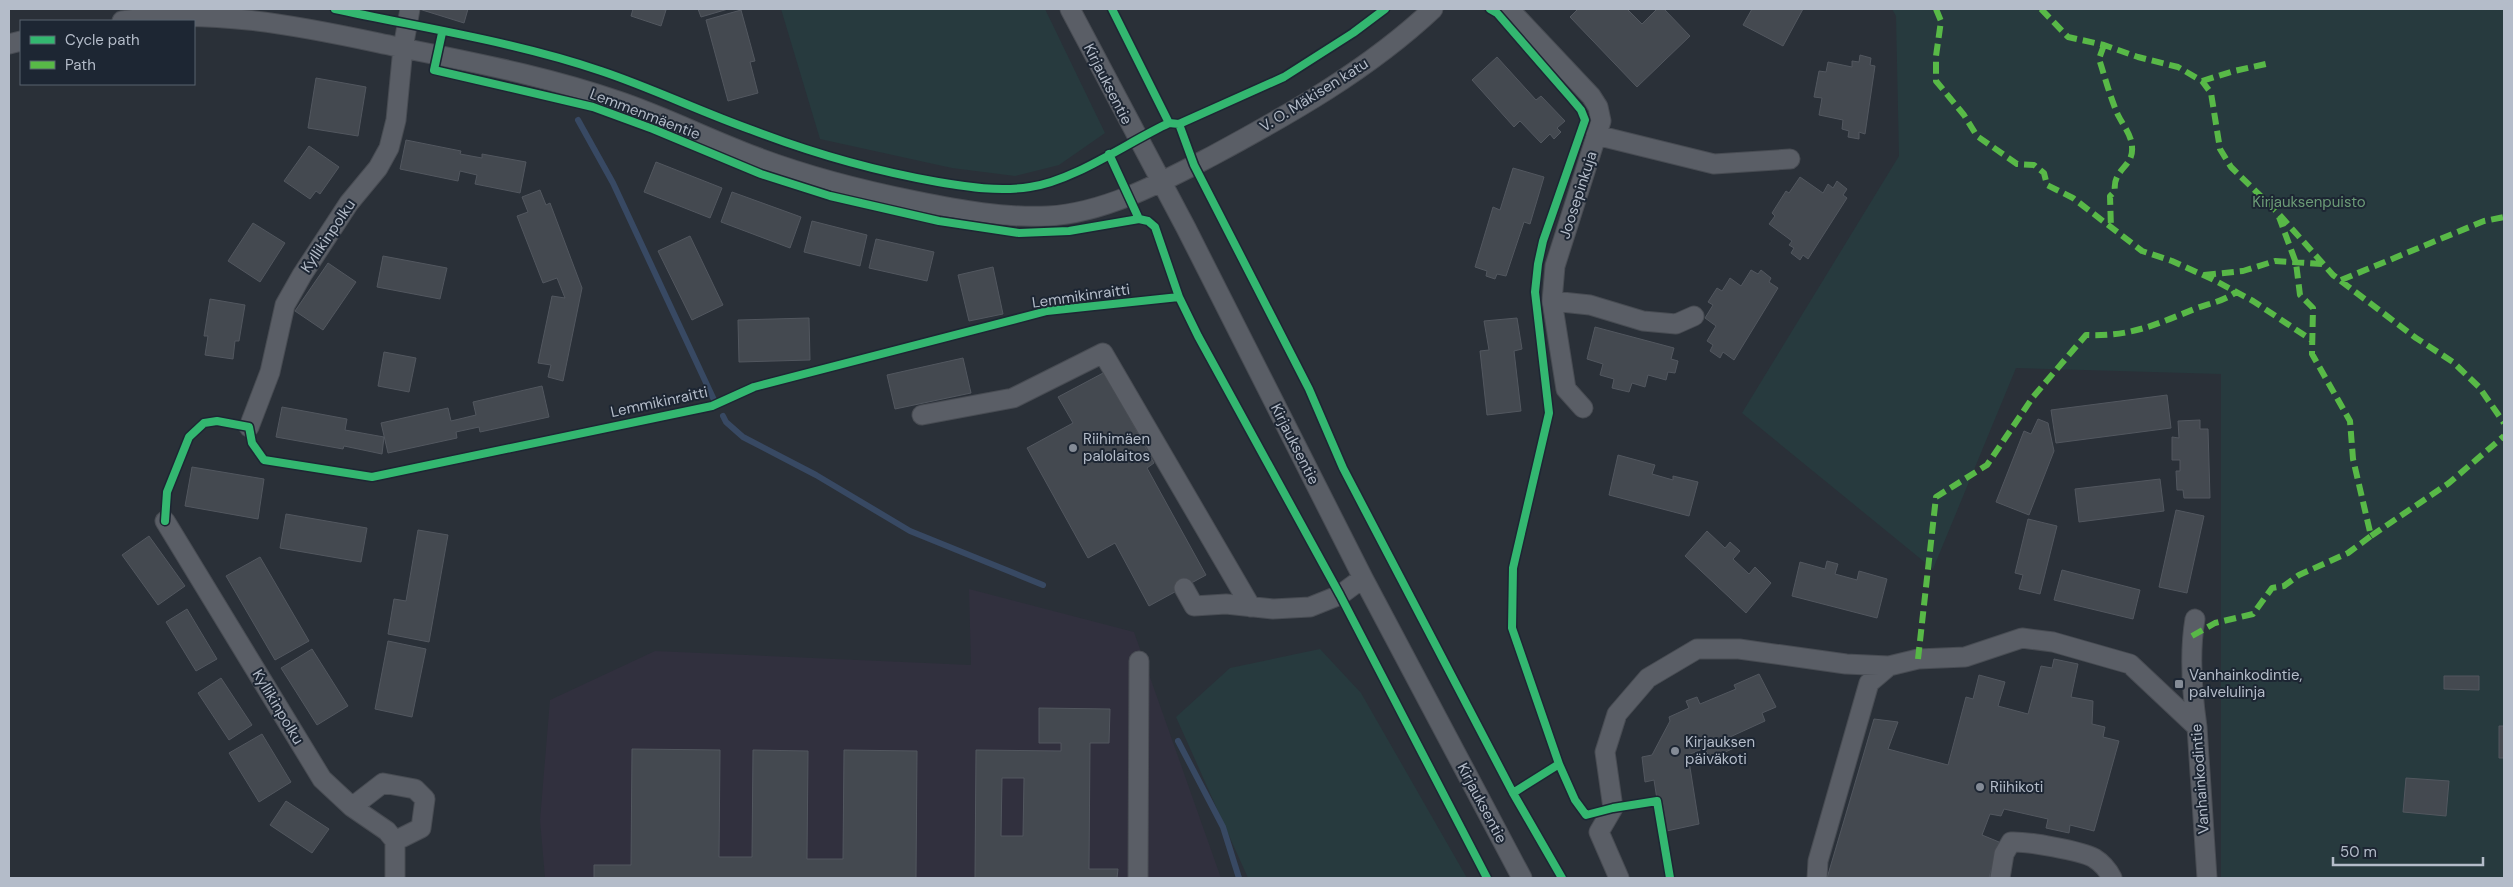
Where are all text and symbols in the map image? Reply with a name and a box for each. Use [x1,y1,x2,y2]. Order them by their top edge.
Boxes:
legend [20,20,195,85]
text: Cycle path [65,30,140,50]
street label: Kirjauksentie [1079,40,1137,128]
street label: V. O. Mäkisen katu [1256,54,1372,136]
text: Path [65,55,96,75]
street label: Lemmenmäentie [587,84,703,144]
street label: Joosepinkuja [1554,149,1602,241]
park label: Kirjauksenpuisto [2252,192,2366,212]
street label: Kyllikinpolku [296,196,360,276]
street label: Lemmikinraitti [1031,279,1131,313]
street label: Lemmikinraitti [609,382,709,422]
street label: Kirjauksentie [1266,400,1324,488]
place label: Riihimäen palolaitos [1083,429,1150,466]
marker: Riihimäen palolaitos [1067,442,1079,454]
place label: Vanhainkodintie, palvelulinja [2189,665,2302,702]
street label: Kyllikinpolku [248,666,308,748]
marker: Vanhainkodintie, palvelulinja [2173,678,2185,690]
street label: Vanhainkodintie [2186,723,2214,835]
place label: Kirjauksen päiväkoti [1685,732,1755,769]
marker: Kirjauksen päiväkoti [1669,745,1681,757]
street label: Kirjauksentie [1452,759,1512,847]
place label: Riihikoti [1990,777,2043,797]
marker: Riihikoti [1974,781,1986,793]
scale bar [2333,834,2483,866]
text: 50 m [2340,842,2377,862]

